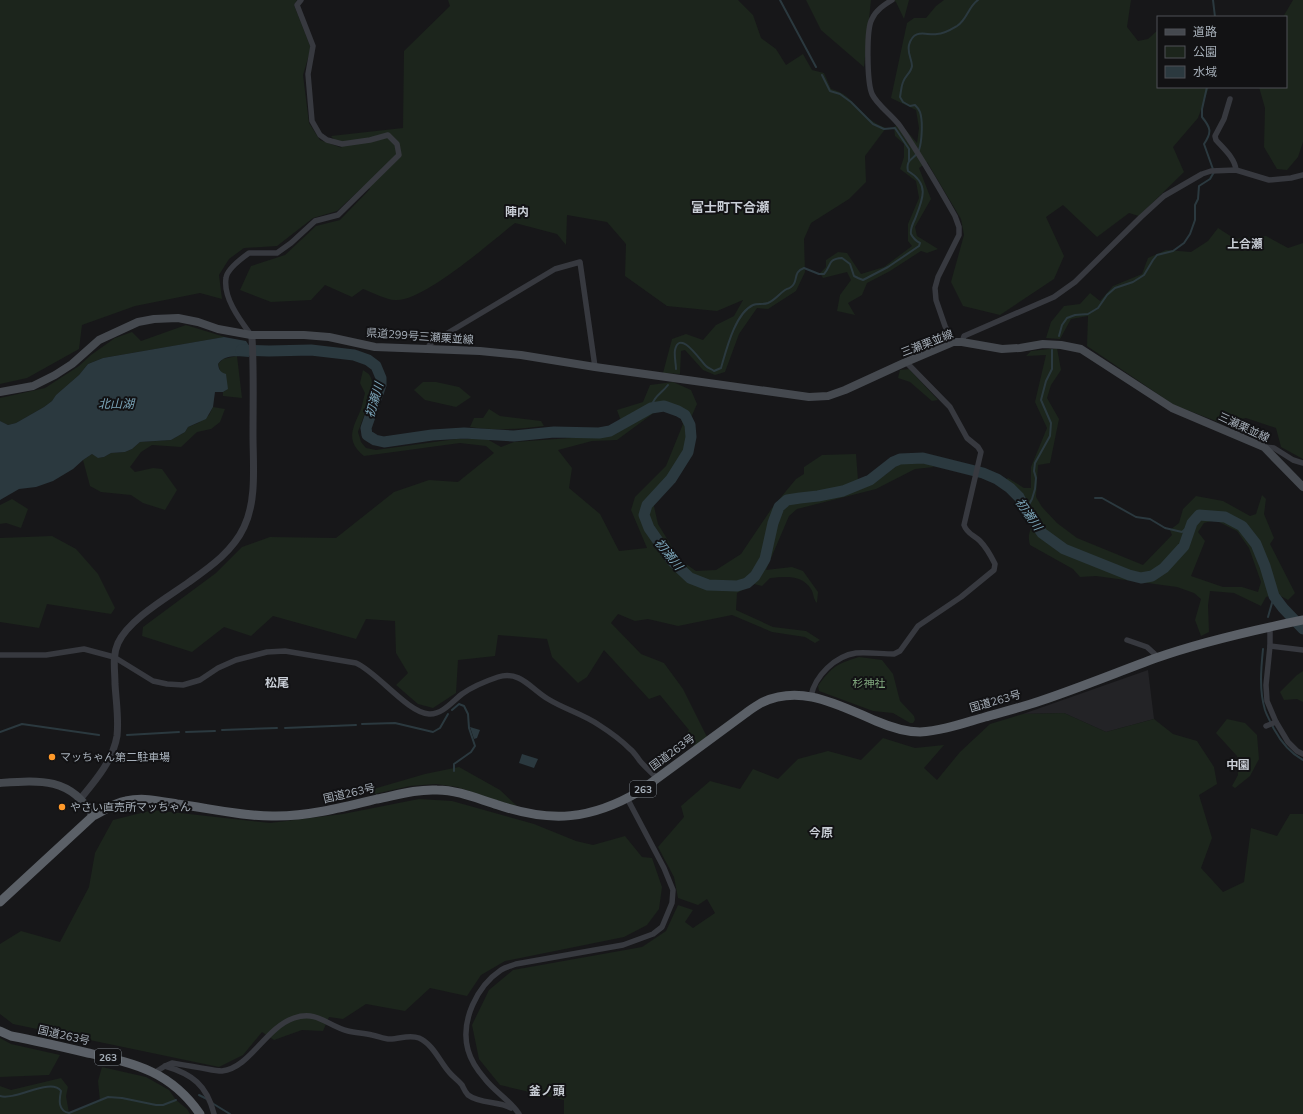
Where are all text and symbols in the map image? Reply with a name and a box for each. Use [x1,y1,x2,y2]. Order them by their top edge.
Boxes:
legend [1157,16,1287,88]
text: 道路 [1193,24,1217,39]
text: 公園 [1193,44,1217,59]
text: 水域 [1193,64,1217,79]
district label: 富士町下合瀬 [691,199,770,215]
district label: 陣内 [505,204,529,219]
district label: 上合瀬 [1227,236,1263,251]
street label: 県道299号三瀬栗並線 [366,325,474,347]
street label: 三瀬栗並線 [899,327,955,359]
water label: 初瀬川 [362,379,387,419]
water label: 北山湖 [98,396,136,411]
street label: 三瀬栗並線 [1216,409,1272,445]
water label: 初瀬川 [1013,495,1047,535]
water label: 初瀬川 [652,535,687,574]
district label: 松尾 [265,675,289,690]
park label: 杉神社 [853,676,886,690]
street label: 国道263号 [968,687,1022,715]
street label: 国道263号 [647,731,697,773]
place label: マッちゃん第二駐車場 [60,750,170,764]
marker: マッちゃん第二駐車場 [47,752,57,762]
district label: 中園 [1226,757,1250,772]
street label: 国道263号 [322,780,376,806]
road number: 263 [630,781,656,797]
place label: やさい直売所マッちゃん [70,800,191,814]
marker: やさい直売所マッちゃん [57,802,67,812]
district label: 今原 [809,825,833,840]
street label: 国道263号 [37,1022,91,1048]
road number: 263 [95,1049,121,1065]
district label: 釜ノ頭 [529,1083,565,1098]

